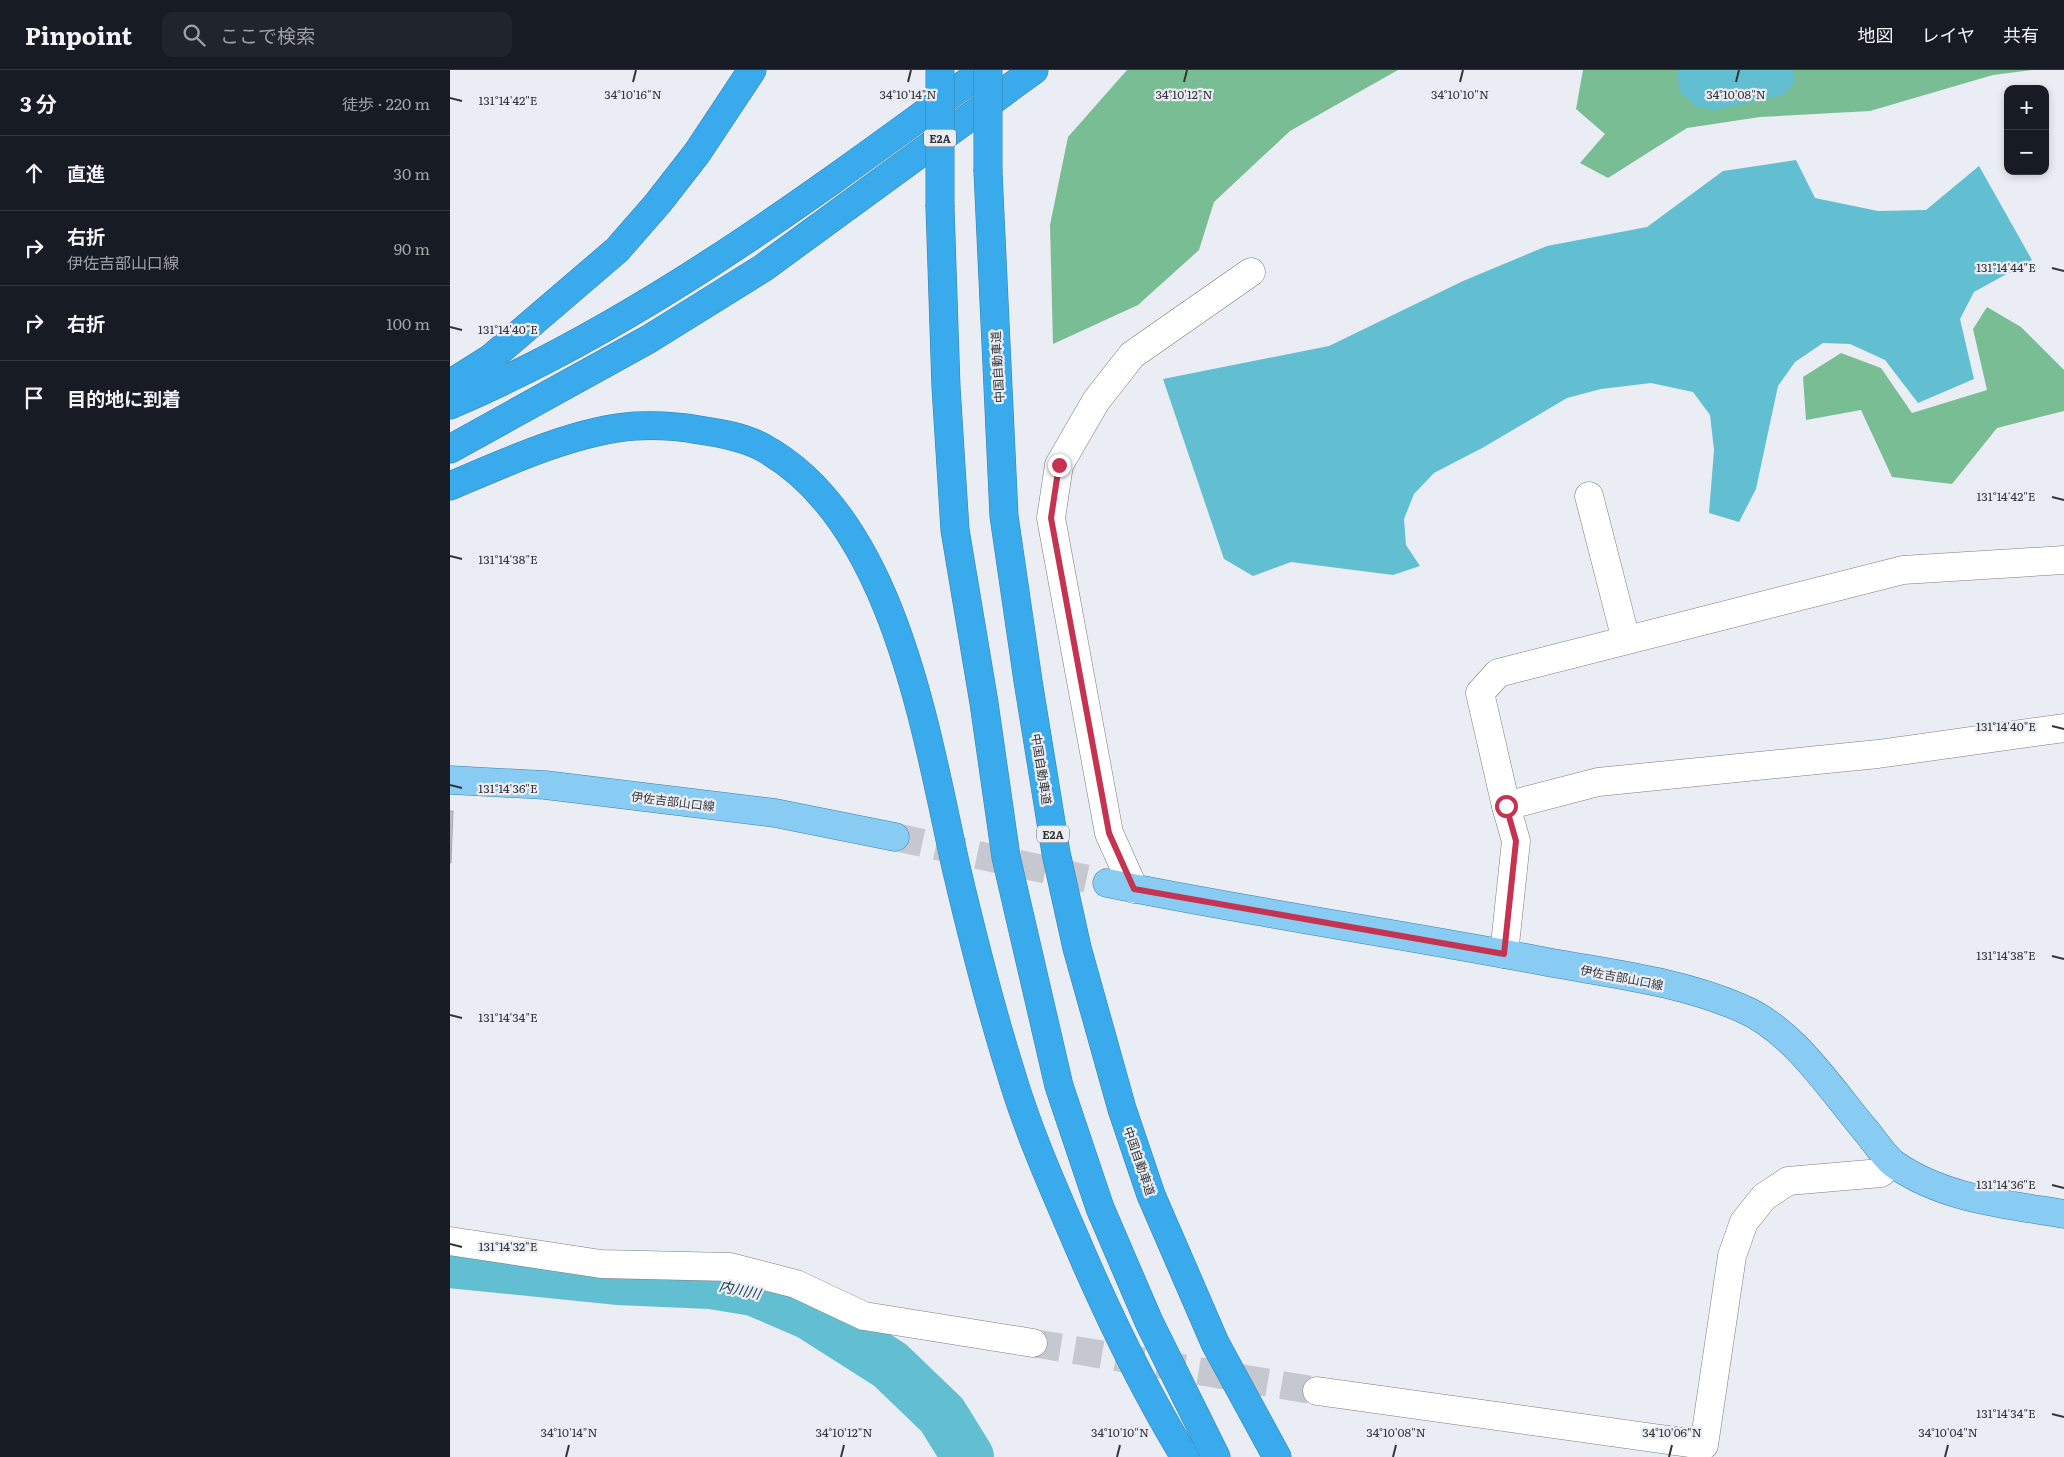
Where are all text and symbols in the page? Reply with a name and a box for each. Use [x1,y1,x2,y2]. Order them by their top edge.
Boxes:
search box [162,12,512,57]
text: Pinpoint [25,17,132,52]
icon: search [180,21,208,49]
text: ここで検索 [220,21,315,49]
text: 地図 [1858,21,1894,48]
text: レイヤ [1922,21,1975,48]
text: 共有 [2003,21,2039,48]
text: 34°10'16"N [604,85,662,103]
text: 34°10'14"N [879,85,937,103]
text: 34°10'12"N [1155,85,1213,103]
text: 34°10'10"N [1431,85,1489,103]
text: 34°10'08"N [1706,85,1766,103]
map controls [2004,85,2049,175]
button: + [2004,85,2049,130]
text: 3 分 [20,87,57,118]
text: 徒歩 · 220 m [342,91,430,115]
text: 131°14'42"E [478,91,538,109]
road number: E2A [924,129,956,146]
button: − [2004,130,2049,175]
icon: ahead [20,159,48,187]
text: 直進 [67,159,105,187]
text: 30 m [393,161,430,185]
text: 右折 [67,222,105,250]
icon: right [20,234,48,262]
text: 90 m [394,236,430,260]
text: 伊佐吉部山口線 [67,250,179,274]
text: 131°14'44"E [1976,258,2036,276]
icon: right [20,309,48,337]
text: 右折 [67,309,105,337]
text: 100 m [386,311,430,335]
text: 131°14'40"E [478,320,538,338]
street label: 中国自動車道 [986,331,1008,403]
icon: arrive [20,384,48,412]
text: 目的地に到着 [67,384,181,412]
route end [1048,454,1071,477]
text: 131°14'42"E [1976,487,2036,505]
text: 131°14'38"E [478,550,538,568]
text: 131°14'40"E [1976,717,2036,735]
street label: 中国自動車道 [1027,732,1057,806]
text: 131°14'36"E [478,779,538,797]
street label: 伊佐吉部山口線 [630,787,716,815]
route start [1495,795,1518,818]
road number: E2A [1037,826,1069,842]
text: 131°14'38"E [1976,946,2036,964]
street label: 伊佐吉部山口線 [1579,960,1665,994]
text: 131°14'34"E [478,1008,538,1026]
street label: 中国自動車道 [1120,1124,1160,1198]
text: 131°14'36"E [1976,1175,2036,1193]
text: 131°14'32"E [479,1237,538,1255]
water label: 内川川 [717,1275,765,1304]
text: 131°14'34"E [1976,1404,2036,1422]
text: 34°10'14"N [540,1423,598,1441]
text: 34°10'12"N [815,1423,873,1441]
text: 34°10'10"N [1091,1423,1149,1441]
text: 34°10'08"N [1366,1423,1426,1441]
text: 34°10'06"N [1642,1423,1702,1441]
text: 34°10'04"N [1918,1423,1978,1441]

